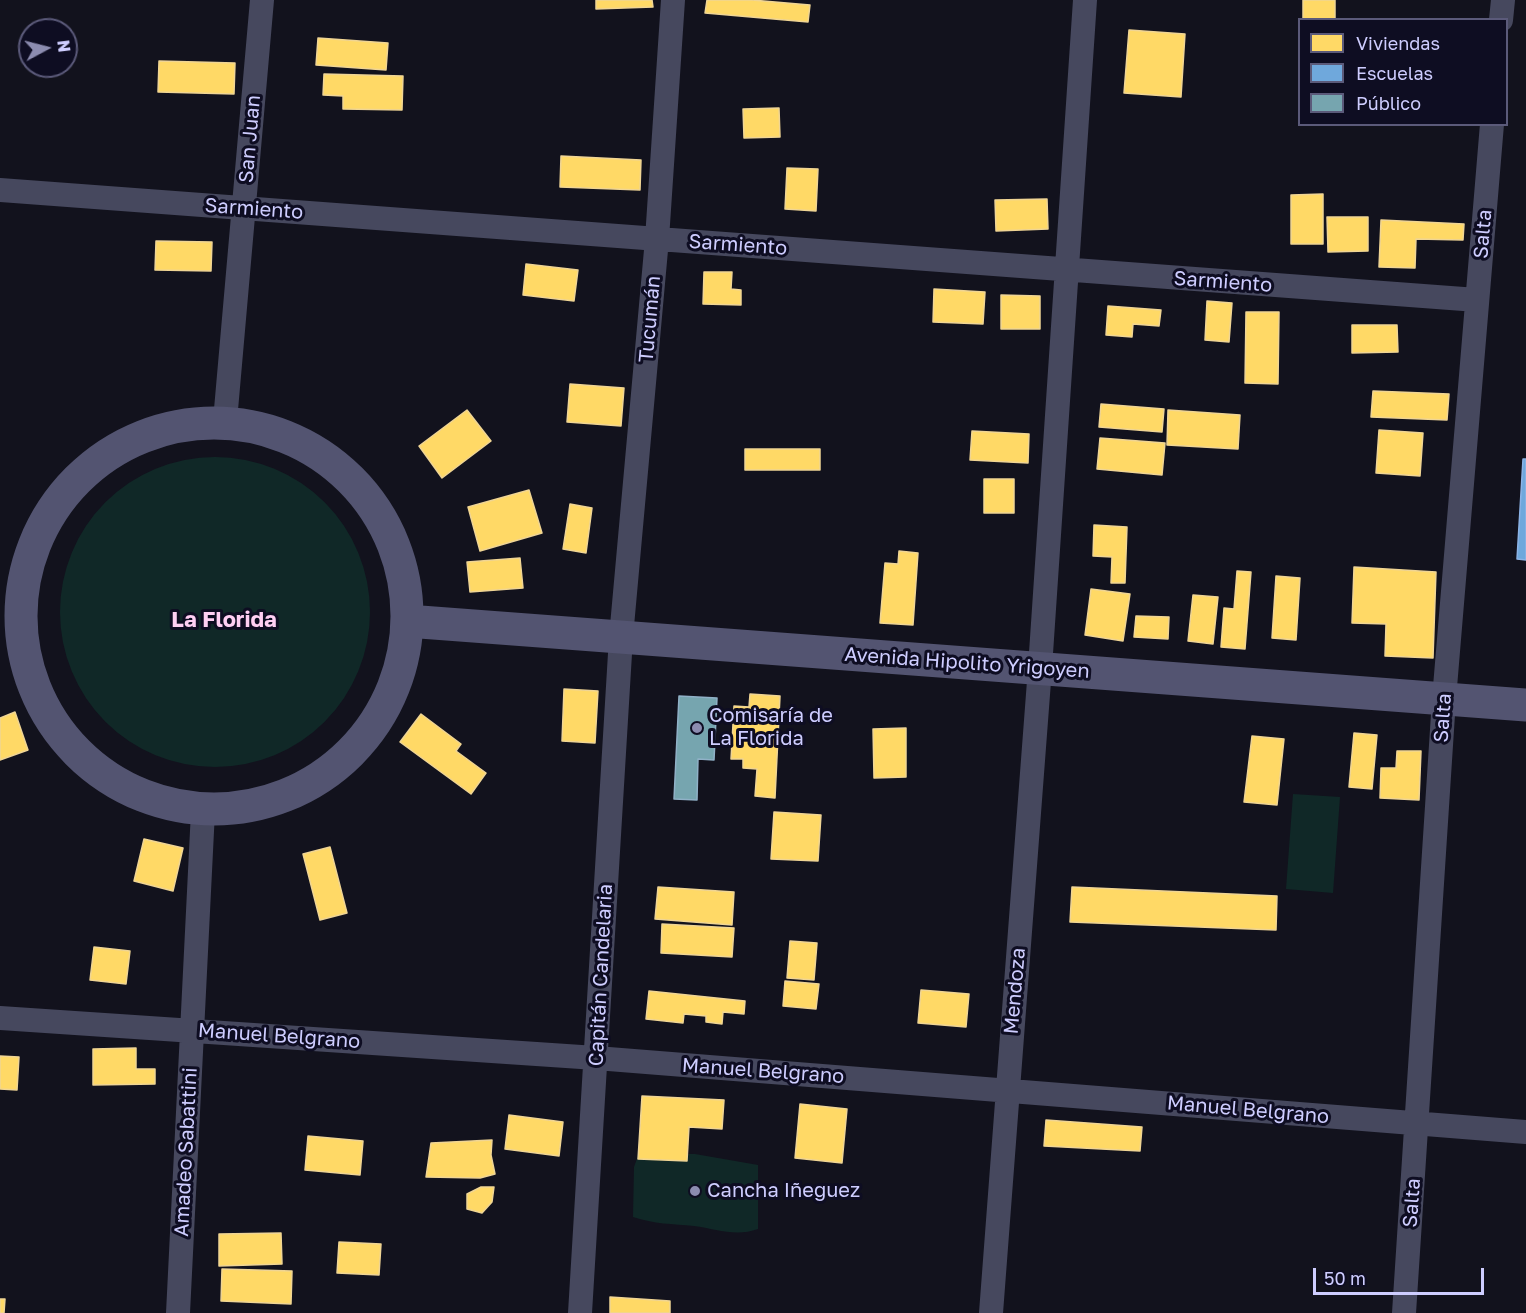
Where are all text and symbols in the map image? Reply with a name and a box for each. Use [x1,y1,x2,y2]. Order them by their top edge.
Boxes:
north arrow [18,18,78,78]
legend [1298,18,1508,126]
text: Viviendas [1356,32,1440,54]
text: N [53,39,75,53]
text: Escuelas [1356,62,1433,84]
text: Público [1356,92,1421,114]
street label: San Juan [234,94,266,184]
street label: Sarmiento [204,194,304,224]
street label: Salta [1469,208,1497,260]
street label: Sarmiento [688,230,788,260]
street label: Sarmiento [1173,267,1273,297]
street label: Tucumán [634,275,666,363]
district label: La Florida [171,607,277,633]
street label: Avenida Hipolito Yrigoyen [844,642,1090,684]
street label: Salta [1429,693,1457,743]
place label: Comisaría de La Florida [709,704,833,751]
marker: Comisaría de La Florida [690,721,704,735]
street label: Capitán Candelaria [584,883,618,1067]
street label: Mendoza [999,947,1031,1035]
street label: Manuel Belgrano [197,1018,361,1054]
street label: Manuel Belgrano [681,1053,845,1089]
street label: Amadeo Sabattini [170,1067,202,1237]
street label: Manuel Belgrano [1166,1091,1330,1129]
street label: Salta [1398,1178,1426,1228]
place label: Cancha Iñeguez [707,1179,860,1203]
marker: Cancha Iñeguez [688,1184,702,1198]
scale bar [1316,1256,1487,1294]
text: 50 m [1324,1267,1366,1289]

